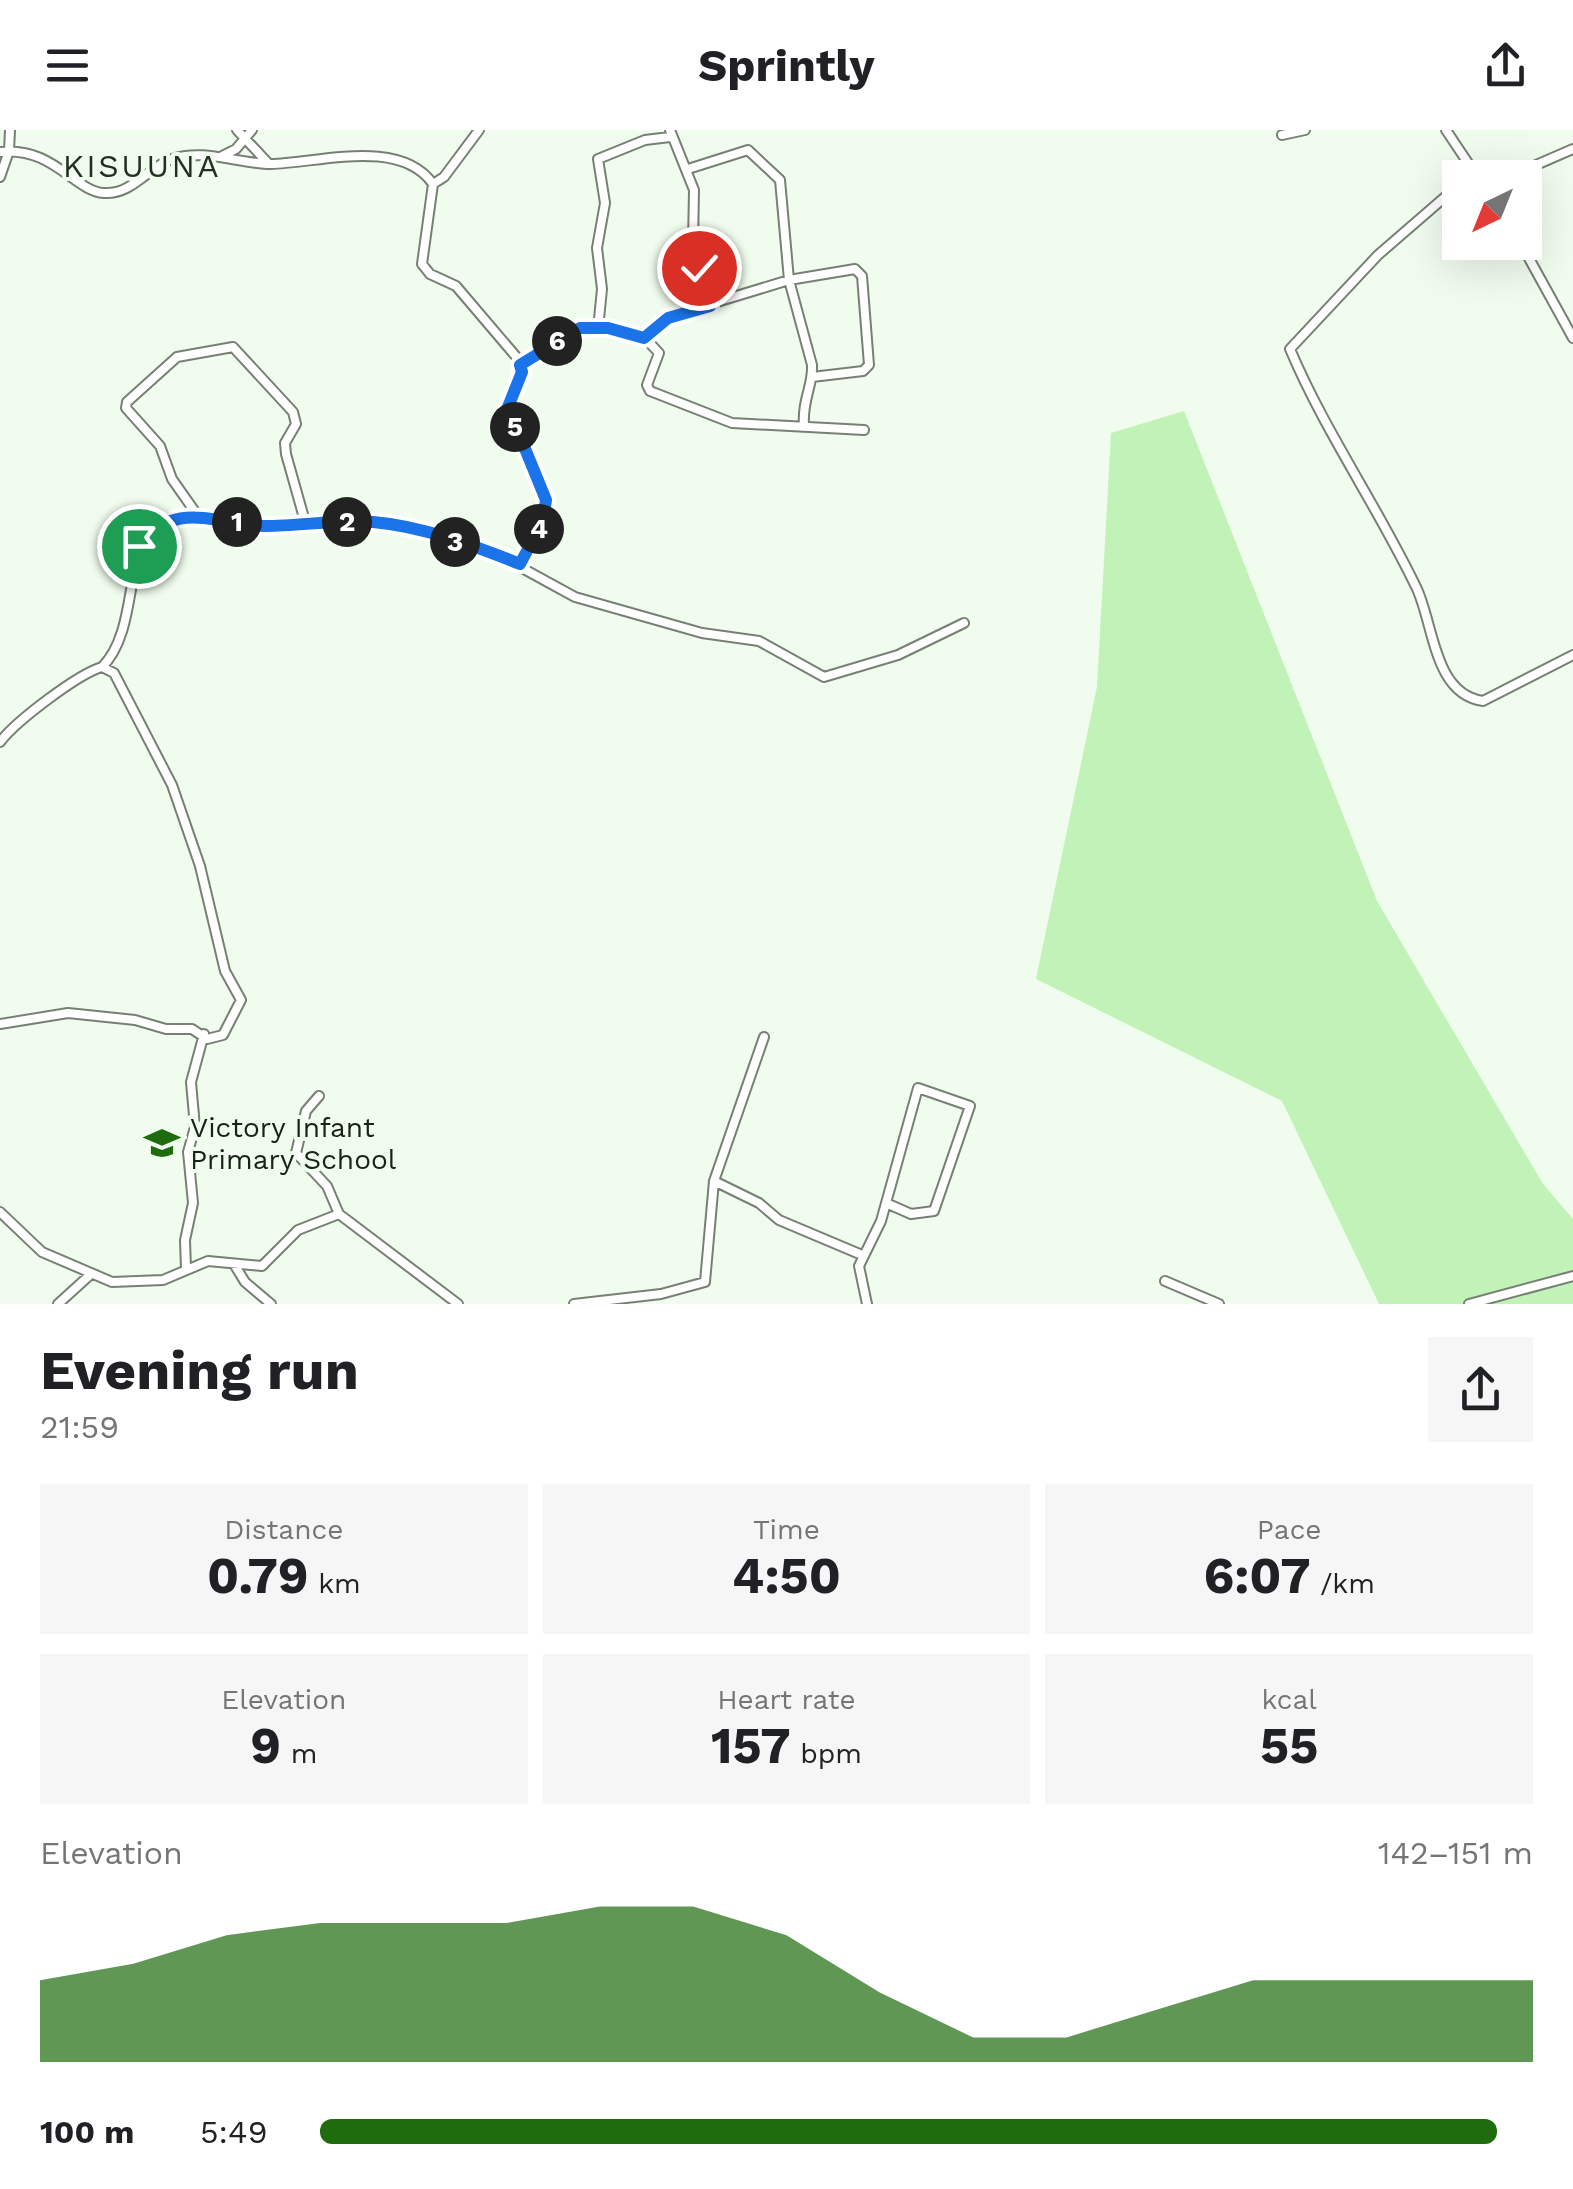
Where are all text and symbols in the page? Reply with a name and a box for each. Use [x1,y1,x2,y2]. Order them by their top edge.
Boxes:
icon: menu [40,38,95,93]
icon: share [1478,38,1533,93]
text: Sprintly [698,39,875,92]
district label: KISUUNA [63,147,221,185]
north arrow [1442,160,1542,260]
map controls [1442,160,1542,260]
pin [657,226,742,311]
icon: check [672,241,727,296]
pin: 6 [532,316,582,366]
text: 6 [548,324,566,357]
pin: 5 [490,402,540,452]
text: 5 [507,410,523,443]
pin: 1 [212,497,262,547]
pin: 2 [322,497,372,547]
pin [97,504,182,589]
pin: 4 [514,504,564,554]
text: 1 [231,505,243,538]
text: 2 [339,505,355,538]
text: 4 [530,512,548,545]
pin: 3 [430,517,480,567]
icon: arrive [112,519,167,574]
text: 3 [447,525,463,558]
place label: Victory Infant Primary School [190,1111,397,1176]
school or university icon: Victory Infant Primary School [143,1124,181,1162]
button: share [1428,1337,1533,1442]
text: Evening run [40,1338,359,1402]
text: 21:59 [40,1408,119,1446]
text: Distance [224,1513,343,1546]
text: Time [753,1513,820,1546]
text: Pace [1257,1513,1322,1546]
text: 0.79 [207,1546,309,1605]
text: 4:50 [732,1546,841,1605]
text: 6:07 [1203,1546,1311,1605]
text: km [309,1567,361,1600]
text: /km [1311,1567,1375,1600]
text: Elevation [221,1683,346,1716]
text: Heart rate [717,1683,856,1716]
text: kcal [1261,1683,1317,1716]
text: 9 [250,1716,281,1775]
text: 157 [711,1716,791,1775]
text: 55 [1260,1716,1318,1775]
text: m [281,1737,317,1770]
text: bpm [791,1737,862,1770]
text: Elevation [40,1834,183,1872]
text: 142–151 m [1378,1834,1533,1872]
text: 100 m [40,2113,134,2151]
text: 5:49 [200,2113,267,2151]

